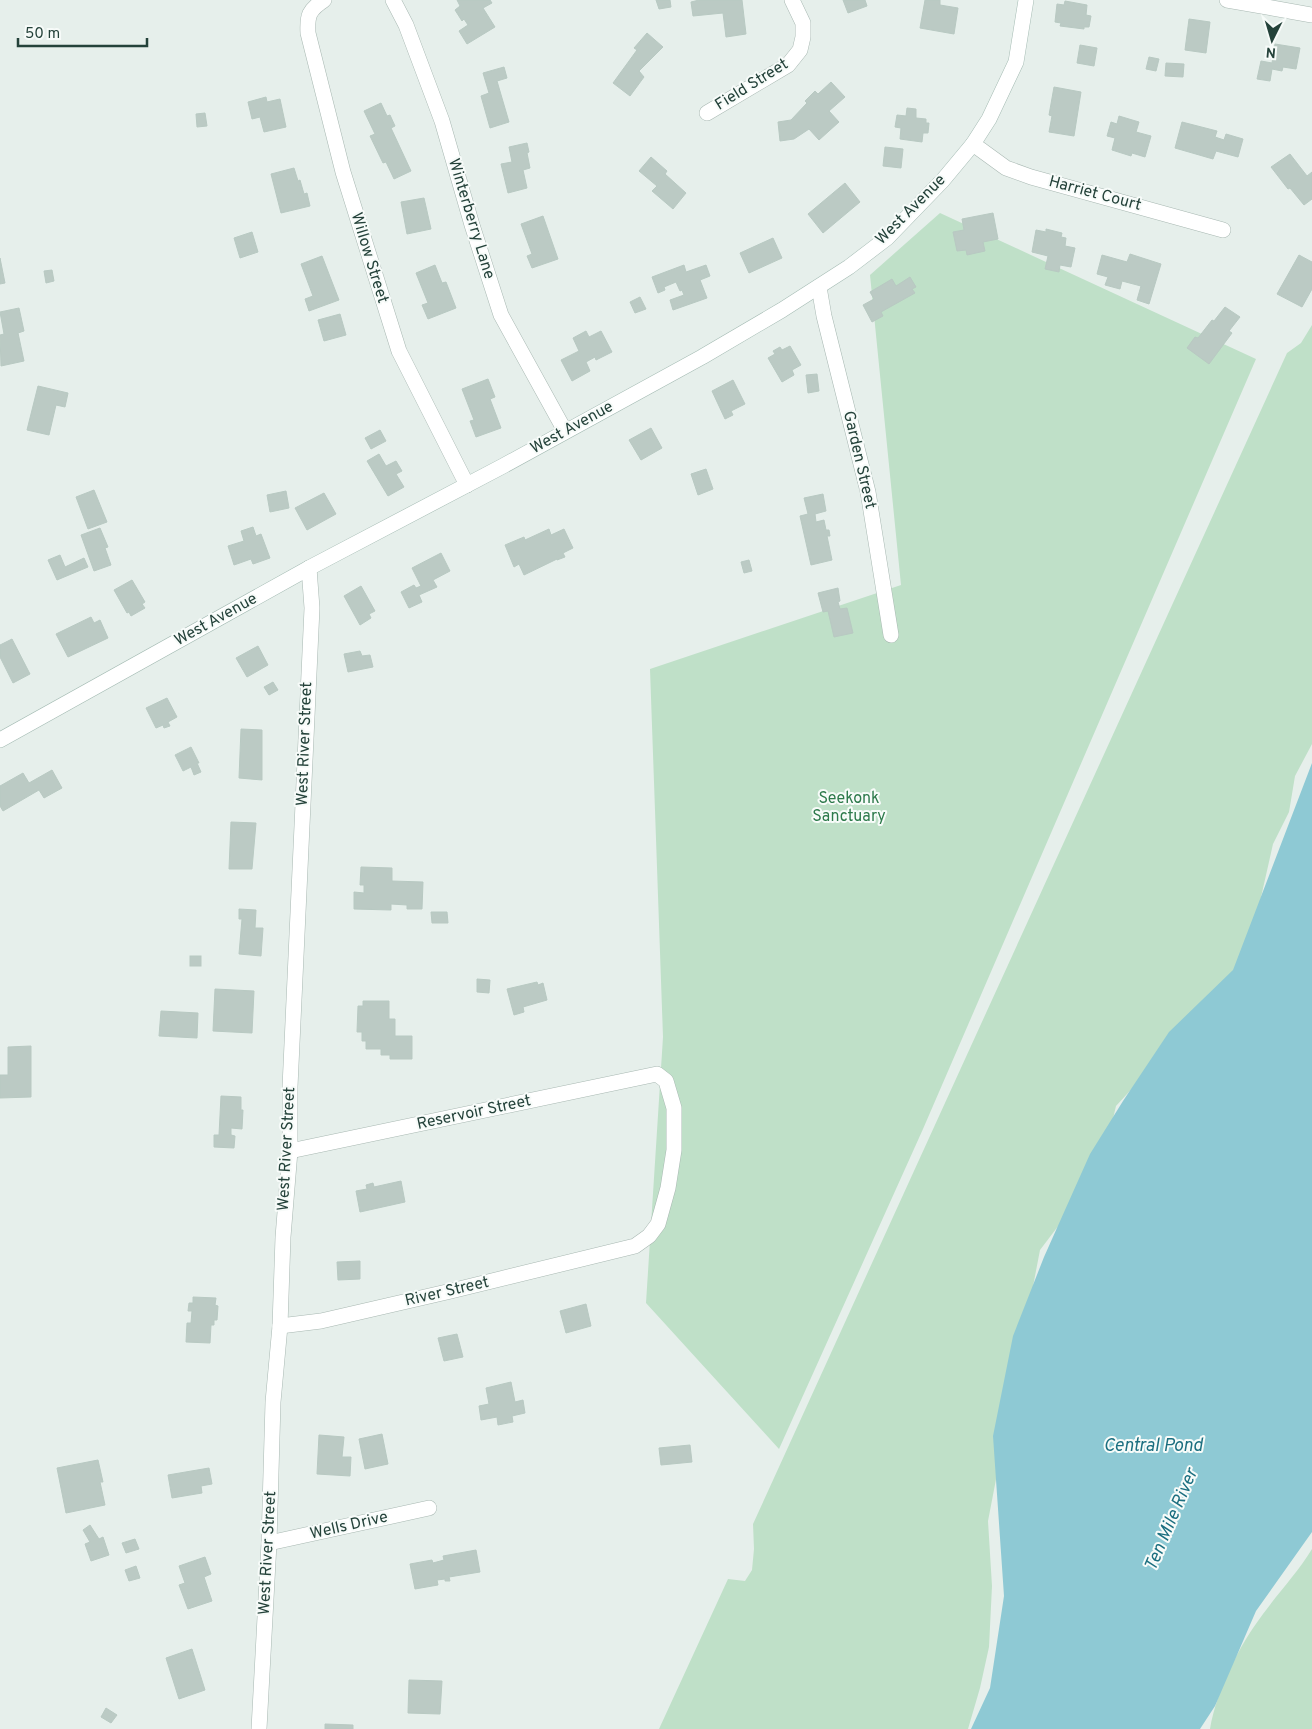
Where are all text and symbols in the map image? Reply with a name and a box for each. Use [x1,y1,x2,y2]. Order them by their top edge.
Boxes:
scale bar [18,15,146,47]
north arrow [1247,15,1297,65]
text: 50 m [25,25,60,44]
text: N [1265,43,1277,60]
street label: Field Street [712,55,792,115]
street label: Winterberry Lane [443,156,499,282]
street label: West Avenue [872,171,950,249]
street label: Harriet Court [1047,172,1143,216]
street label: Willow Street [346,210,392,306]
street label: West Avenue [527,397,617,459]
street label: Garden Street [838,409,880,511]
street label: West Avenue [171,589,261,651]
street label: West River Street [293,682,317,806]
park label: Seekonk Sanctuary [812,789,886,827]
street label: West River Street [274,1086,300,1212]
street label: Reservoir Street [415,1091,533,1135]
street label: River Street [403,1273,491,1311]
water label: Central Pond [1103,1435,1204,1458]
water label: Ten Mile River [1140,1463,1205,1575]
street label: West River Street [255,1490,281,1616]
street label: Wells Drive [308,1507,390,1545]

